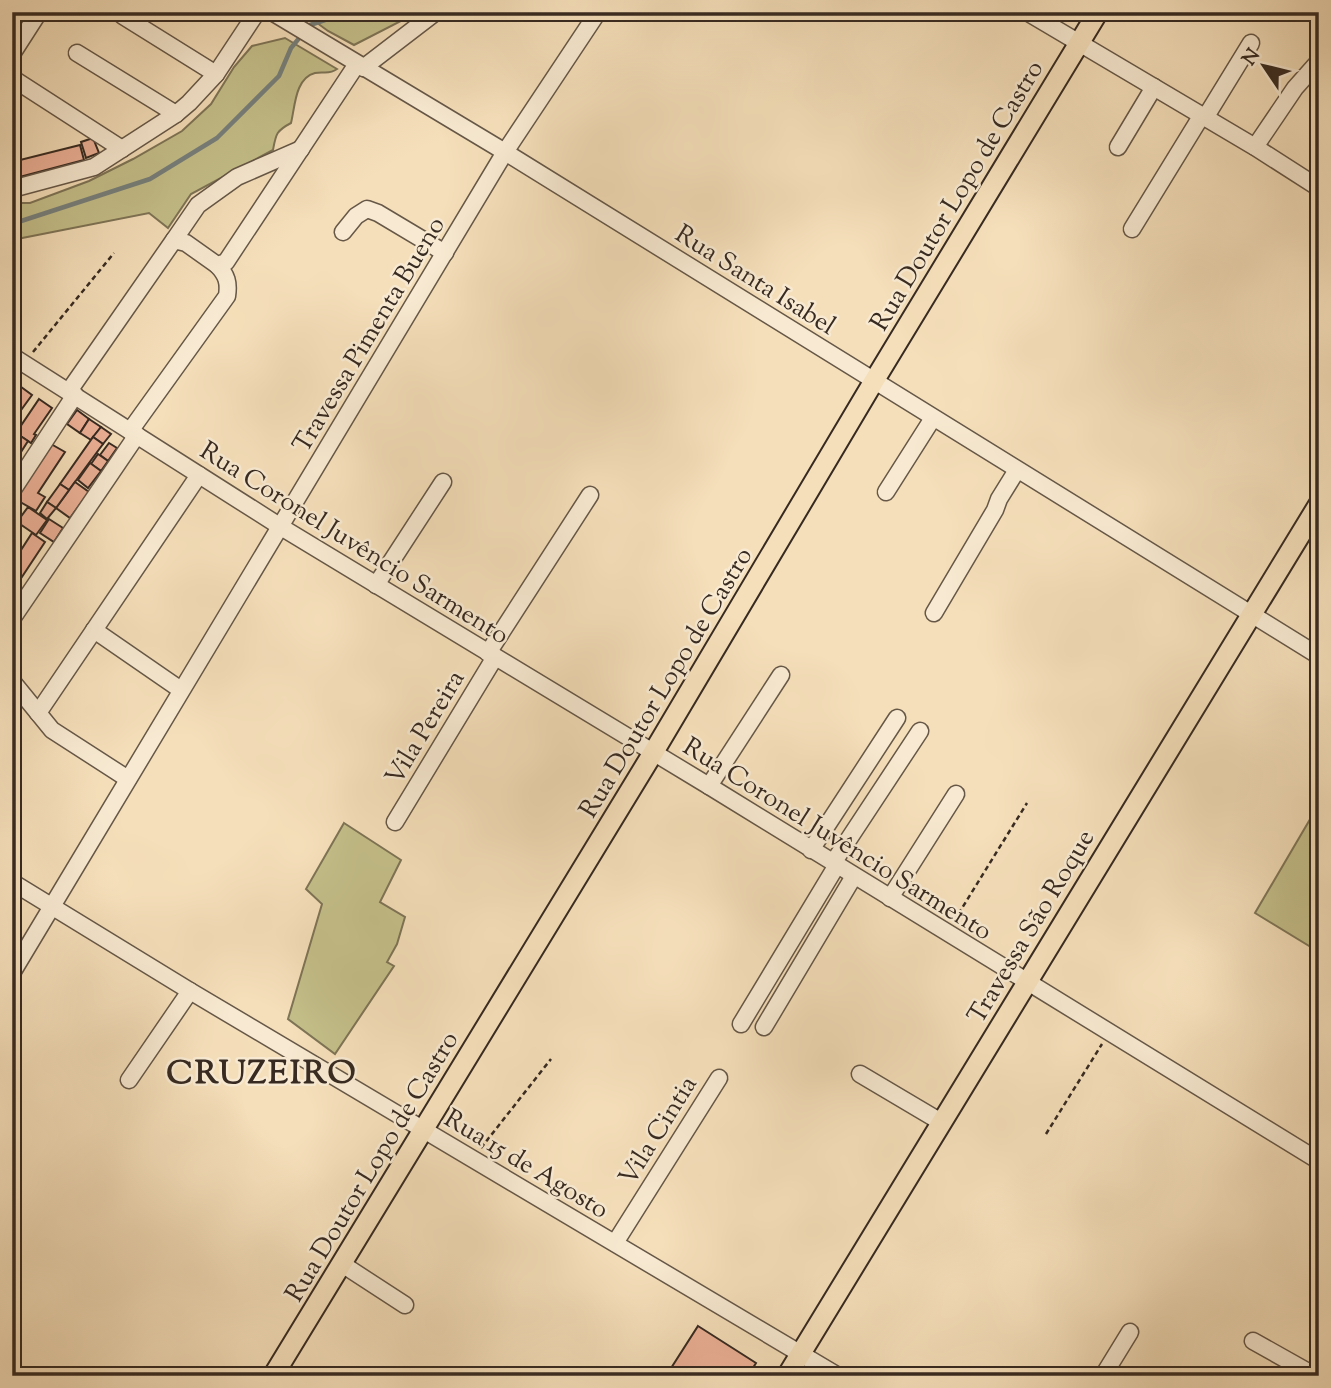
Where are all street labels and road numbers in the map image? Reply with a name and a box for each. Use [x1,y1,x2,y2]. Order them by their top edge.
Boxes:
street label: Rua Doutor Lopo de Castro [862,54,1054,339]
street label: Travessa Pimenta Bueno [285,210,455,460]
street label: Rua Santa Isabel [667,217,842,345]
street label: Rua Coronel Juvêncio Sarmento [192,433,515,655]
street label: Rua Doutor Lopo de Castro [571,541,763,826]
street label: Vila Pereira [377,664,475,793]
street label: Rua Coronel Juvêncio Sarmento [675,729,998,951]
street label: Travessa São Roque [959,823,1105,1031]
street label: Rua Doutor Lopo de Castro [277,1025,469,1310]
street label: Vila Cintia [611,1069,707,1193]
street label: Rua 15 de Agosto [436,1101,615,1229]

